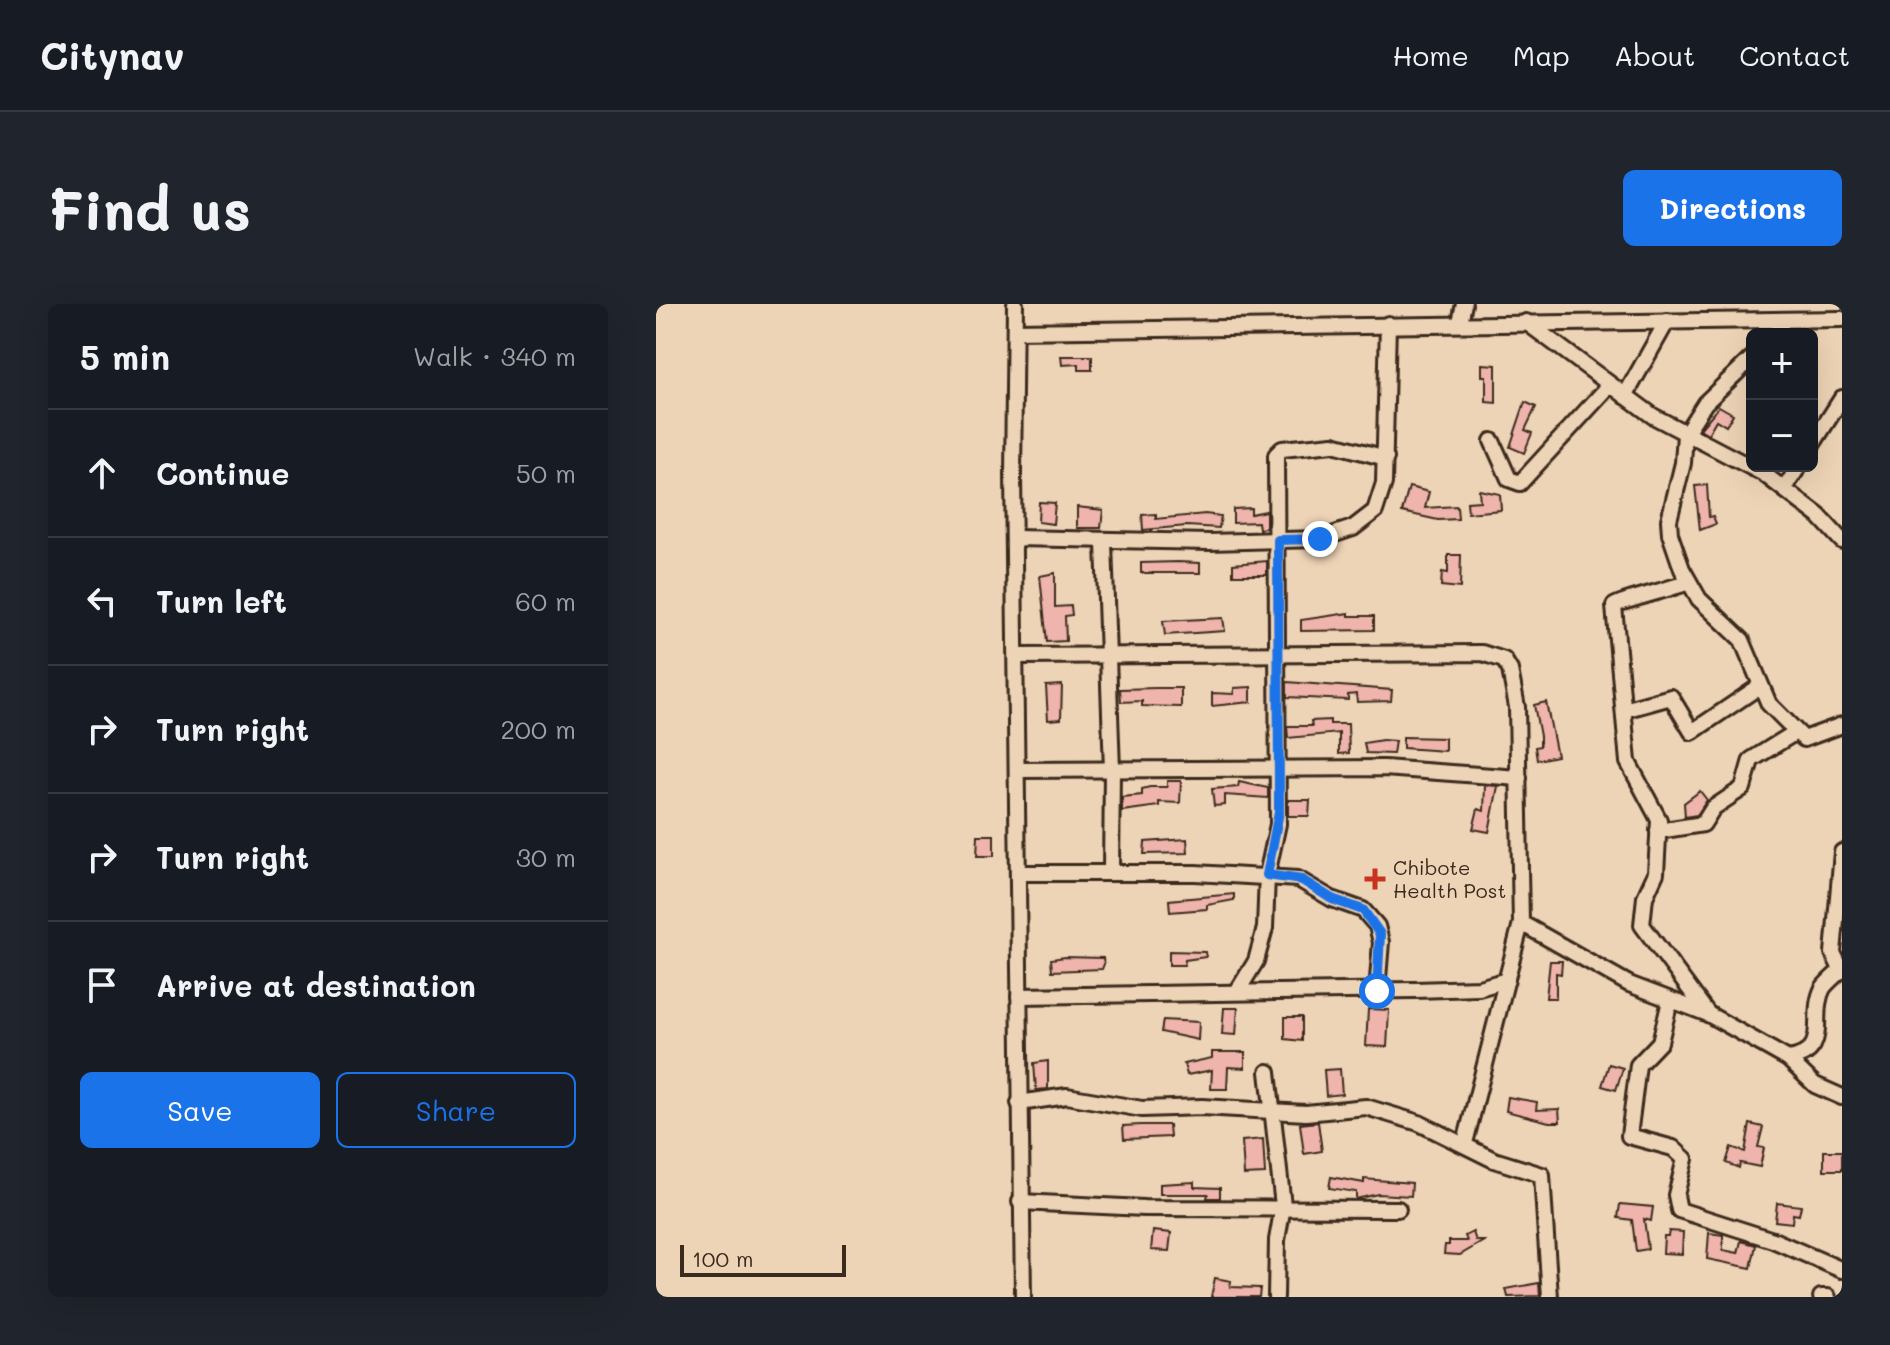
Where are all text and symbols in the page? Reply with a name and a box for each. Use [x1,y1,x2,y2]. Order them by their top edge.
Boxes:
text: Citynav [40,30,184,80]
text: Home [1393,37,1469,73]
text: Map [1513,37,1570,73]
text: About [1614,37,1695,73]
text: Contact [1739,37,1850,73]
button: Directions [1623,170,1842,246]
text: Find us [48,172,251,245]
map controls [1746,328,1818,472]
button: + [1746,328,1818,400]
text: 5 min [80,334,170,379]
text: Walk · 340 m [413,339,576,373]
button: − [1746,400,1818,472]
icon: ahead [80,451,124,495]
text: Continue [156,453,289,493]
text: 50 m [516,456,576,490]
route end [1302,521,1338,557]
icon: left [80,579,124,623]
text: Turn left [156,581,287,621]
text: 60 m [515,584,576,618]
icon: right [80,707,124,751]
text: Turn right [156,709,309,749]
text: 200 m [500,712,576,746]
icon: right [80,835,124,879]
text: Turn right [156,837,309,877]
text: 30 m [516,840,576,874]
place label: Chibote Health Post [1393,854,1506,903]
marker: Chibote Health Post [1364,868,1386,890]
icon: arrive [80,963,124,1007]
text: Arrive at destination [156,965,476,1005]
route start [1359,973,1395,1009]
button: Save [80,1072,320,1148]
button: Share [336,1072,576,1148]
scale bar [680,1241,846,1277]
text: 100 m [692,1244,754,1273]

